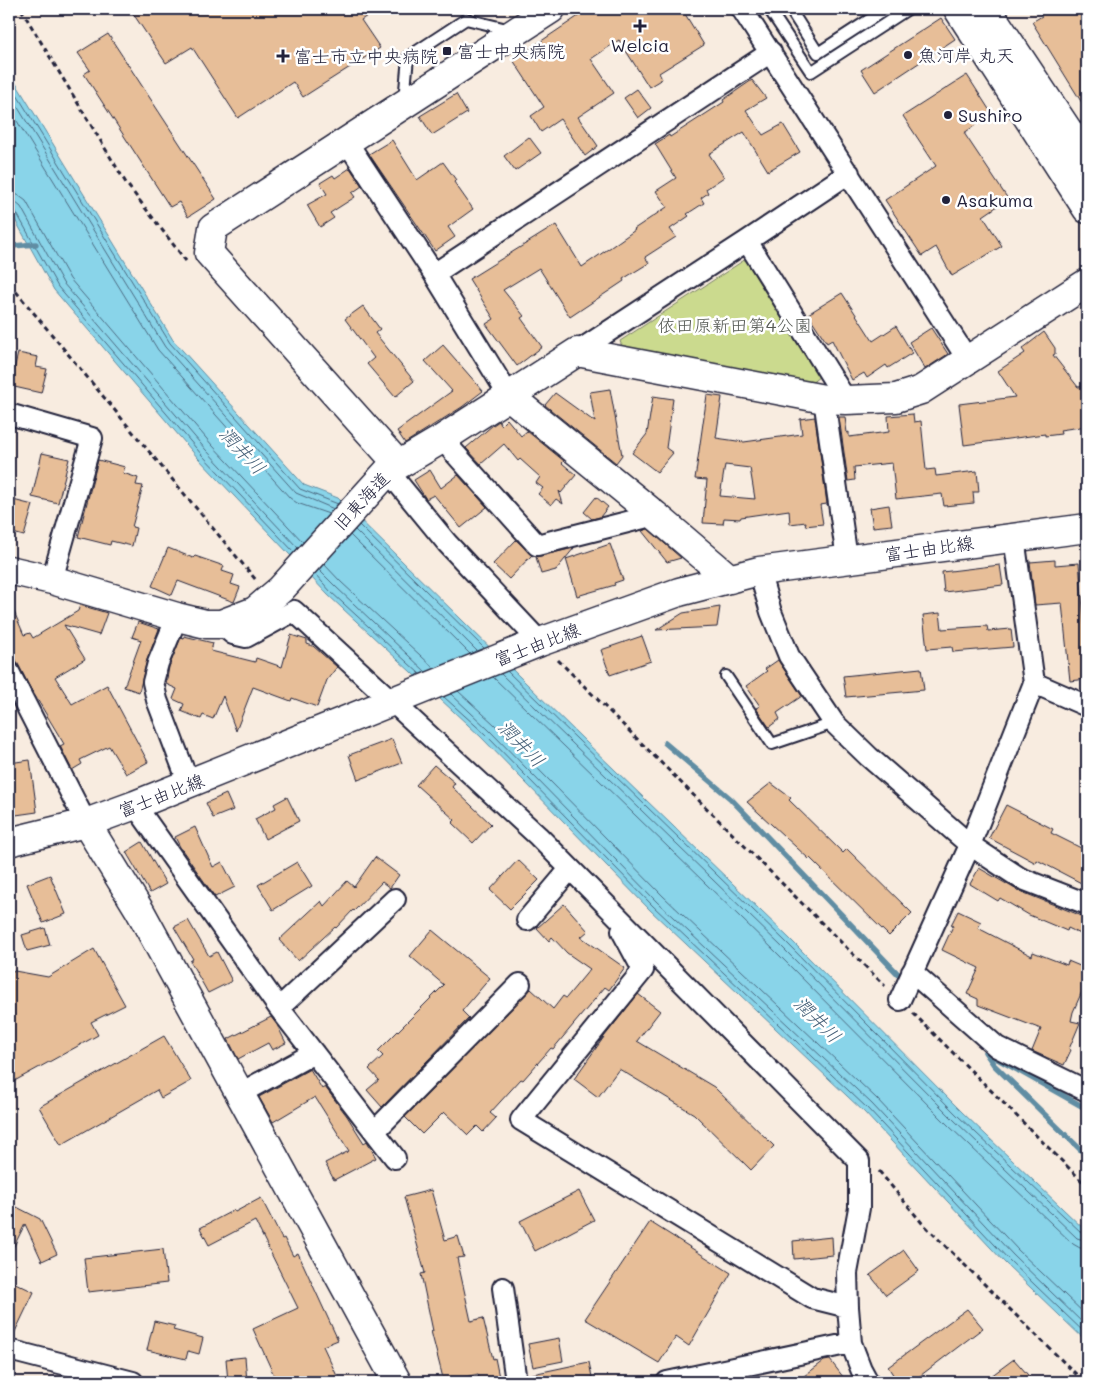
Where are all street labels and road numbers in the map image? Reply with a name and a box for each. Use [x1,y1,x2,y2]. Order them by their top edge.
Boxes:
street label: 旧東海道 [328,466,394,536]
street label: 富士由比線 [883,530,975,566]
street label: 富士由比線 [491,617,583,671]
street label: 富士由比線 [115,768,207,822]

